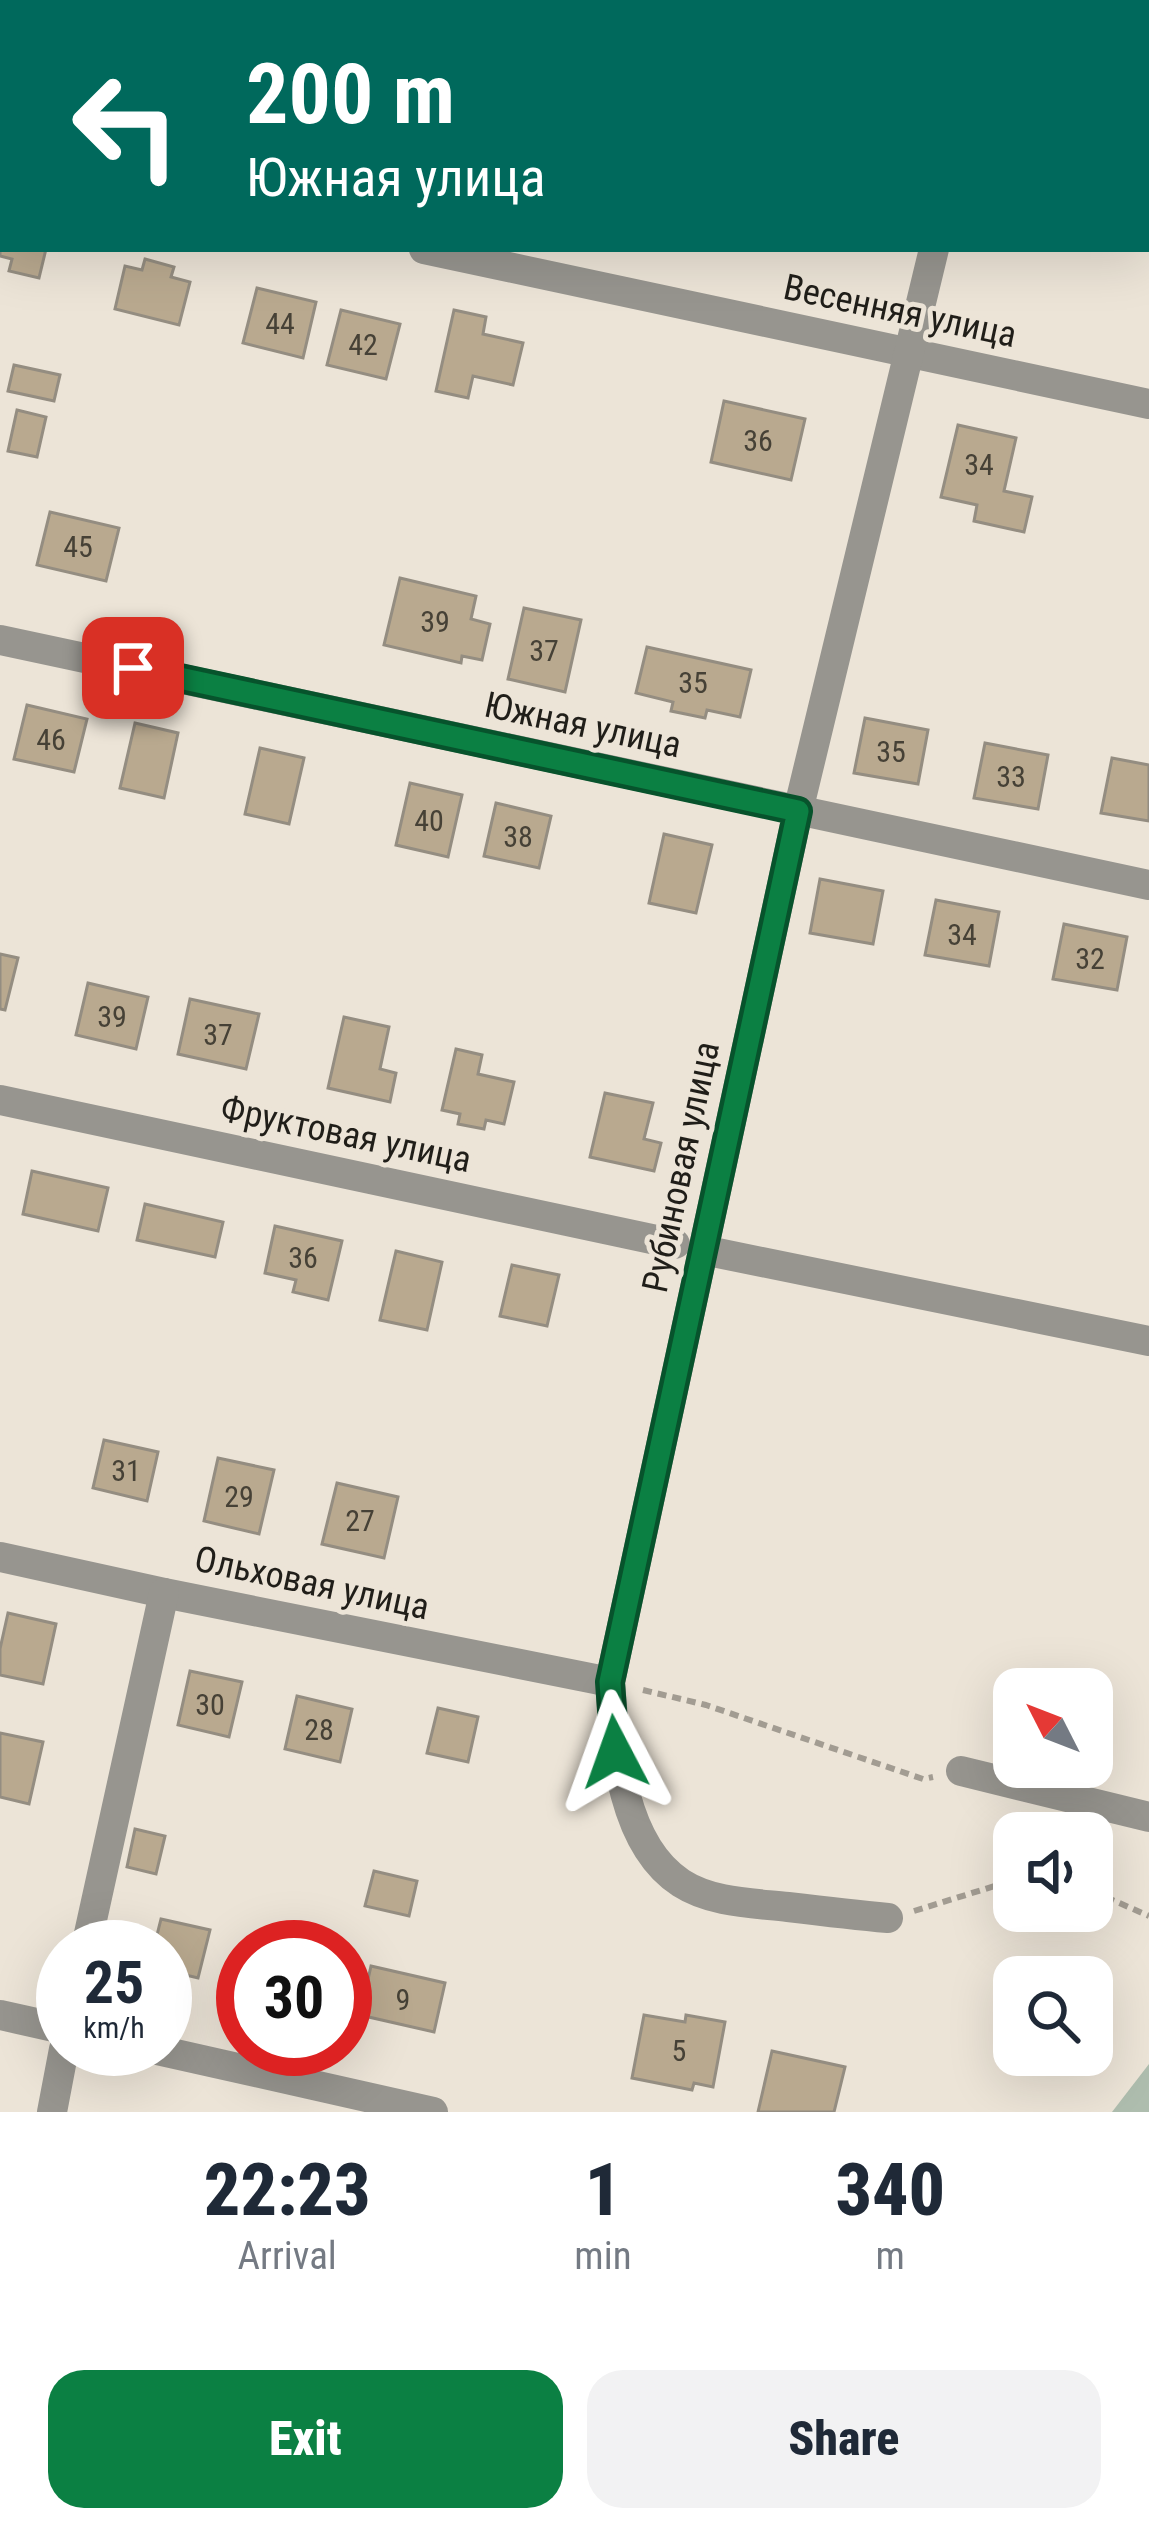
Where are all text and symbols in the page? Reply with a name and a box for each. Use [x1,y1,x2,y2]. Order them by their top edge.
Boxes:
text: 200 m [246,45,455,144]
icon: left [48,48,204,204]
text: Южная улица [246,146,546,209]
street label: Весенняя улица [780,266,1020,356]
house number: 44 [265,306,295,341]
house number: 42 [348,327,378,362]
house number: 36 [743,423,773,458]
house number: 34 [964,447,994,482]
house number: 45 [63,529,93,564]
house number: 39 [420,604,450,639]
pin [82,617,184,719]
house number: 37 [529,633,559,668]
icon: arrive [100,635,166,701]
house number: 35 [678,665,708,700]
street label: Южная улица [481,684,685,766]
house number: 46 [36,722,66,757]
house number: 35 [876,734,906,769]
house number: 33 [996,759,1026,794]
house number: 40 [414,803,444,838]
house number: 38 [503,819,533,854]
house number: 34 [947,917,977,952]
house number: 32 [1075,941,1105,976]
house number: 39 [97,999,127,1034]
house number: 37 [203,1017,233,1052]
street label: Рубиновая улица [634,1038,728,1296]
street label: Фруктовая улица [217,1087,475,1181]
house number: 36 [288,1240,318,1275]
house number: 31 [111,1453,141,1488]
house number: 29 [224,1479,254,1514]
house number: 27 [345,1503,375,1538]
street label: Ольховая улица [191,1538,433,1628]
north arrow [993,1668,1113,1788]
map controls [993,1668,1113,2076]
house number: 30 [195,1687,225,1722]
position arrow [552,1689,678,1815]
house number: 28 [304,1712,334,1747]
button: sound [993,1812,1113,1932]
speed limit sign: 30 [216,1920,372,2076]
text: 25 [84,1947,144,2018]
button: search [993,1956,1113,2076]
house number: 9 [396,1982,410,2017]
text: km/h [83,2010,145,2045]
house number: 5 [672,2033,686,2068]
text: 22:23 [204,2148,371,2233]
text: 1 [585,2148,621,2233]
text: 340 [835,2148,945,2233]
text: Arrival [238,2233,337,2279]
text: min [574,2233,632,2279]
text: m [876,2233,905,2279]
button: Exit [48,2370,563,2508]
button: Share [587,2370,1101,2508]

